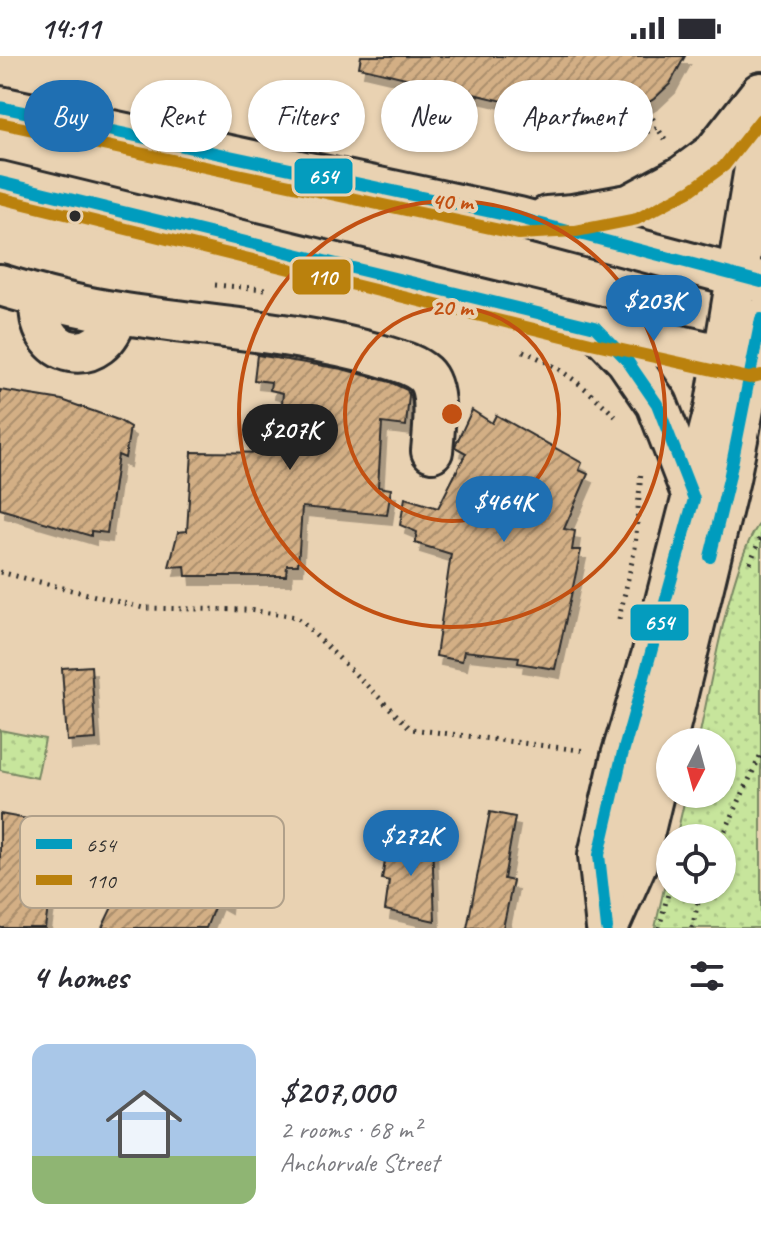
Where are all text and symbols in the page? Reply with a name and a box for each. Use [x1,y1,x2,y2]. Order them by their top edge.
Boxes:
text: 14:11 [40,9,100,47]
chip: Buy [24,80,114,152]
chip: Rent [130,80,232,152]
chip: Filters [248,80,365,152]
chip: New [381,80,478,152]
chip: Apartment [494,80,653,152]
line badge: 654 [293,157,354,195]
text: 654 [308,163,341,191]
text: 40 m [431,186,475,216]
unlabelled marker [67,208,83,224]
line badge: 110 [291,258,352,296]
text: 110 [307,264,339,292]
pin: $203K [598,275,710,343]
text: $203K [624,284,684,317]
text: 20 m [431,292,475,322]
centre of rings [438,400,466,428]
pin: $207K [234,404,346,472]
text: $207K [260,413,320,446]
pin: $464K [448,476,560,544]
text: $464K [474,485,534,518]
line badge: 654 [629,603,690,642]
text: 654 [644,609,677,637]
north arrow [656,728,736,808]
map controls [656,728,736,904]
pin: $272K [355,810,467,878]
legend [20,816,284,908]
text: $272K [381,819,441,852]
button: locate [656,824,736,904]
text: 654 [86,831,118,859]
text: 110 [86,867,118,895]
icon: filters [685,954,729,998]
text: 4 homes [32,955,128,998]
text: $207,000 [280,1070,394,1113]
icon: home [96,1076,192,1172]
text: 2 rooms · 68 m² [280,1113,421,1146]
text: Anchorvale Street [280,1146,439,1179]

